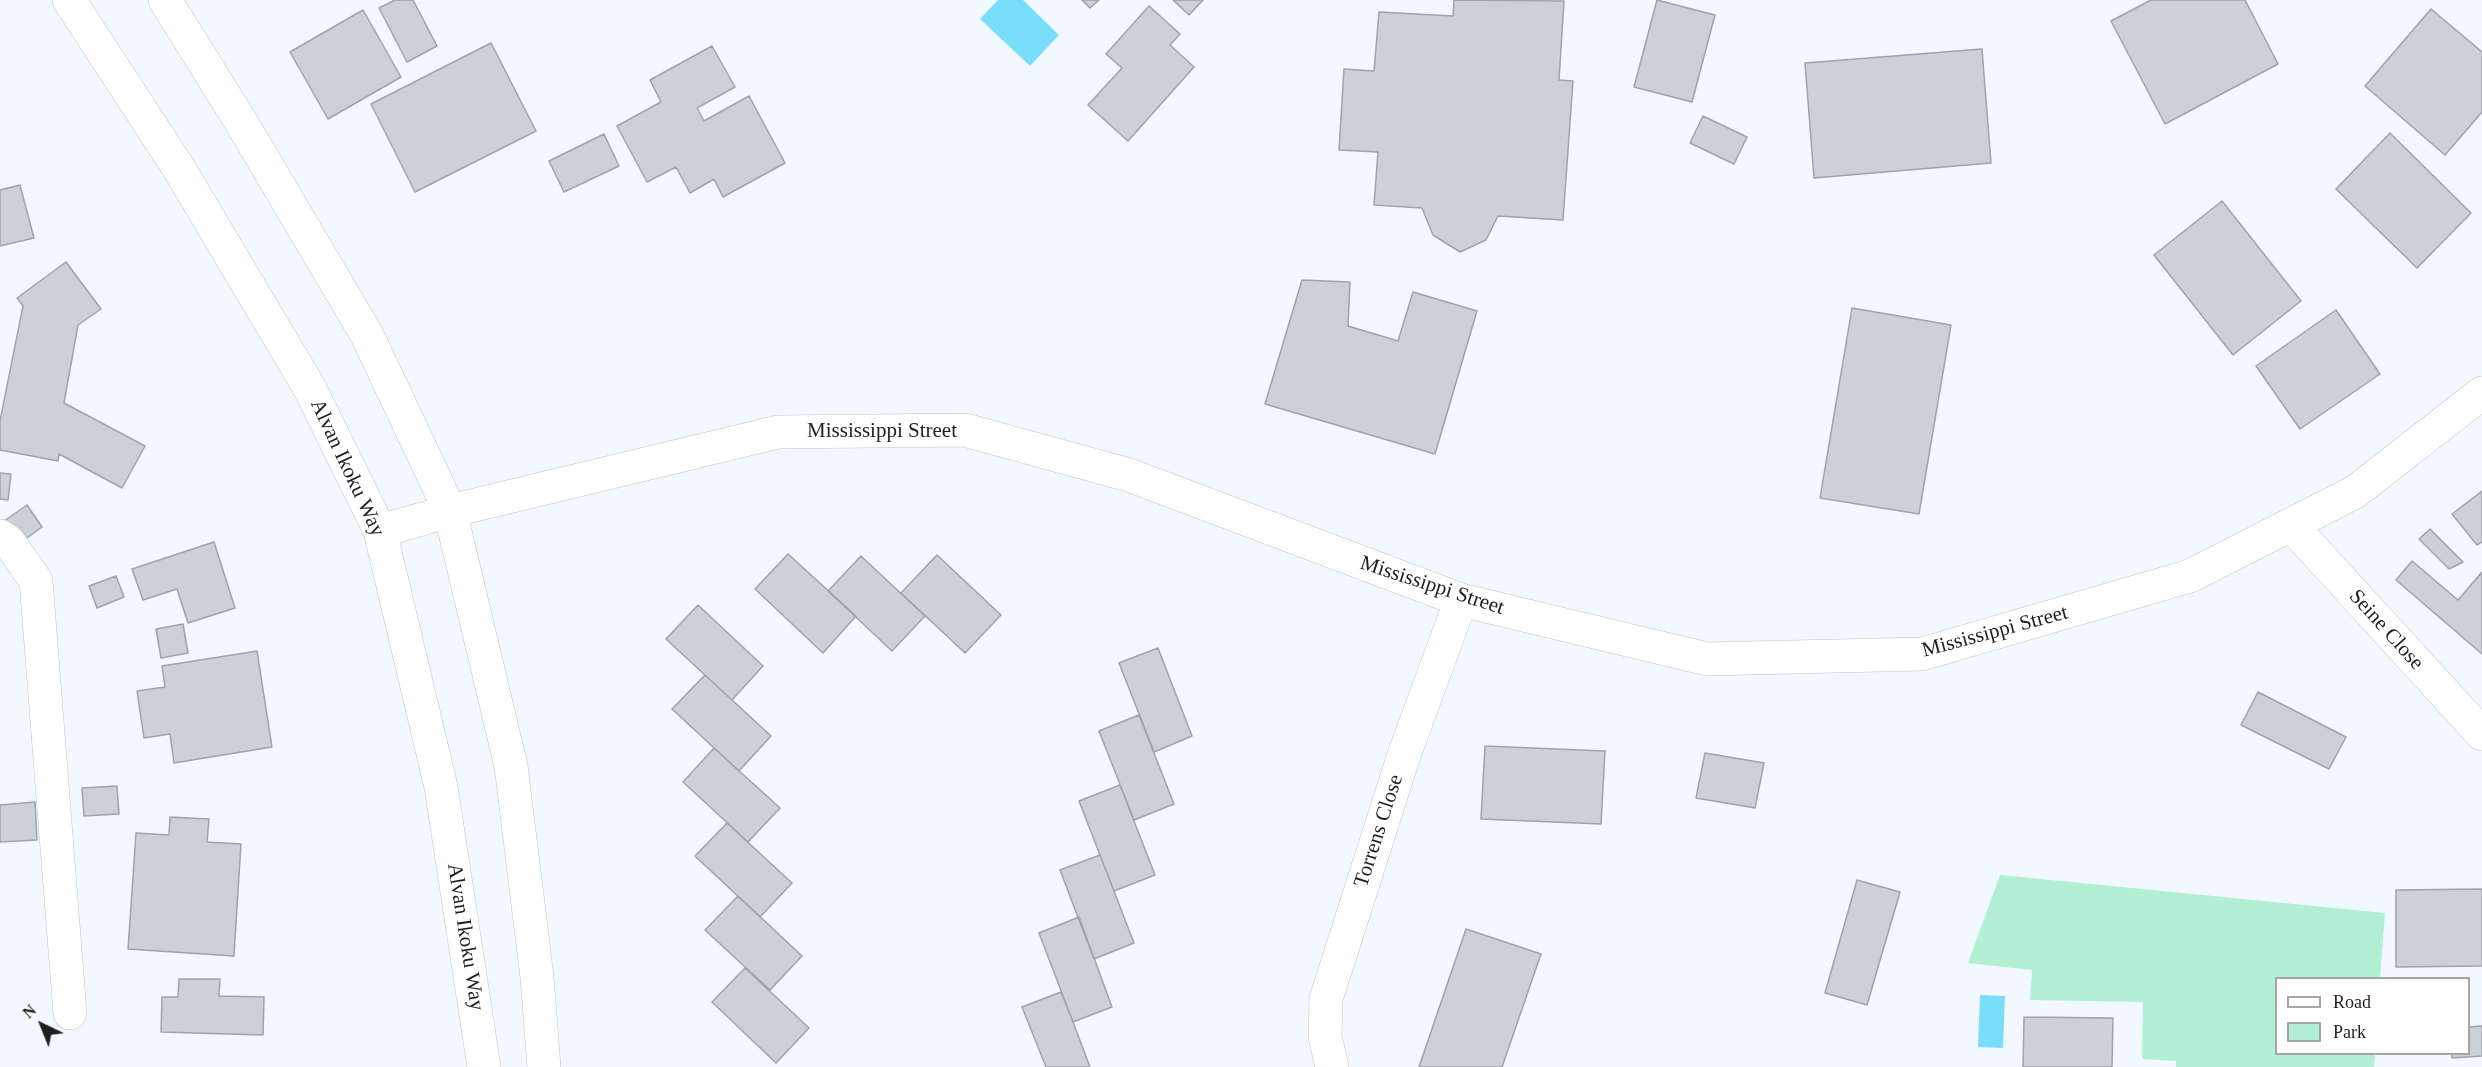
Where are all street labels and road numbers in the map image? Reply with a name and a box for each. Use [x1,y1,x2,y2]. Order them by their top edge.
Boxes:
street label: Alvan Ikoku Way [304,395,390,541]
street label: Mississippi Street [807,418,957,444]
street label: Mississippi Street [1357,551,1507,621]
street label: Seine Close [2343,585,2429,675]
street label: Mississippi Street [1919,600,2071,664]
street label: Torrens Close [1349,772,1409,890]
street label: Alvan Ikoku Way [441,862,489,1012]

